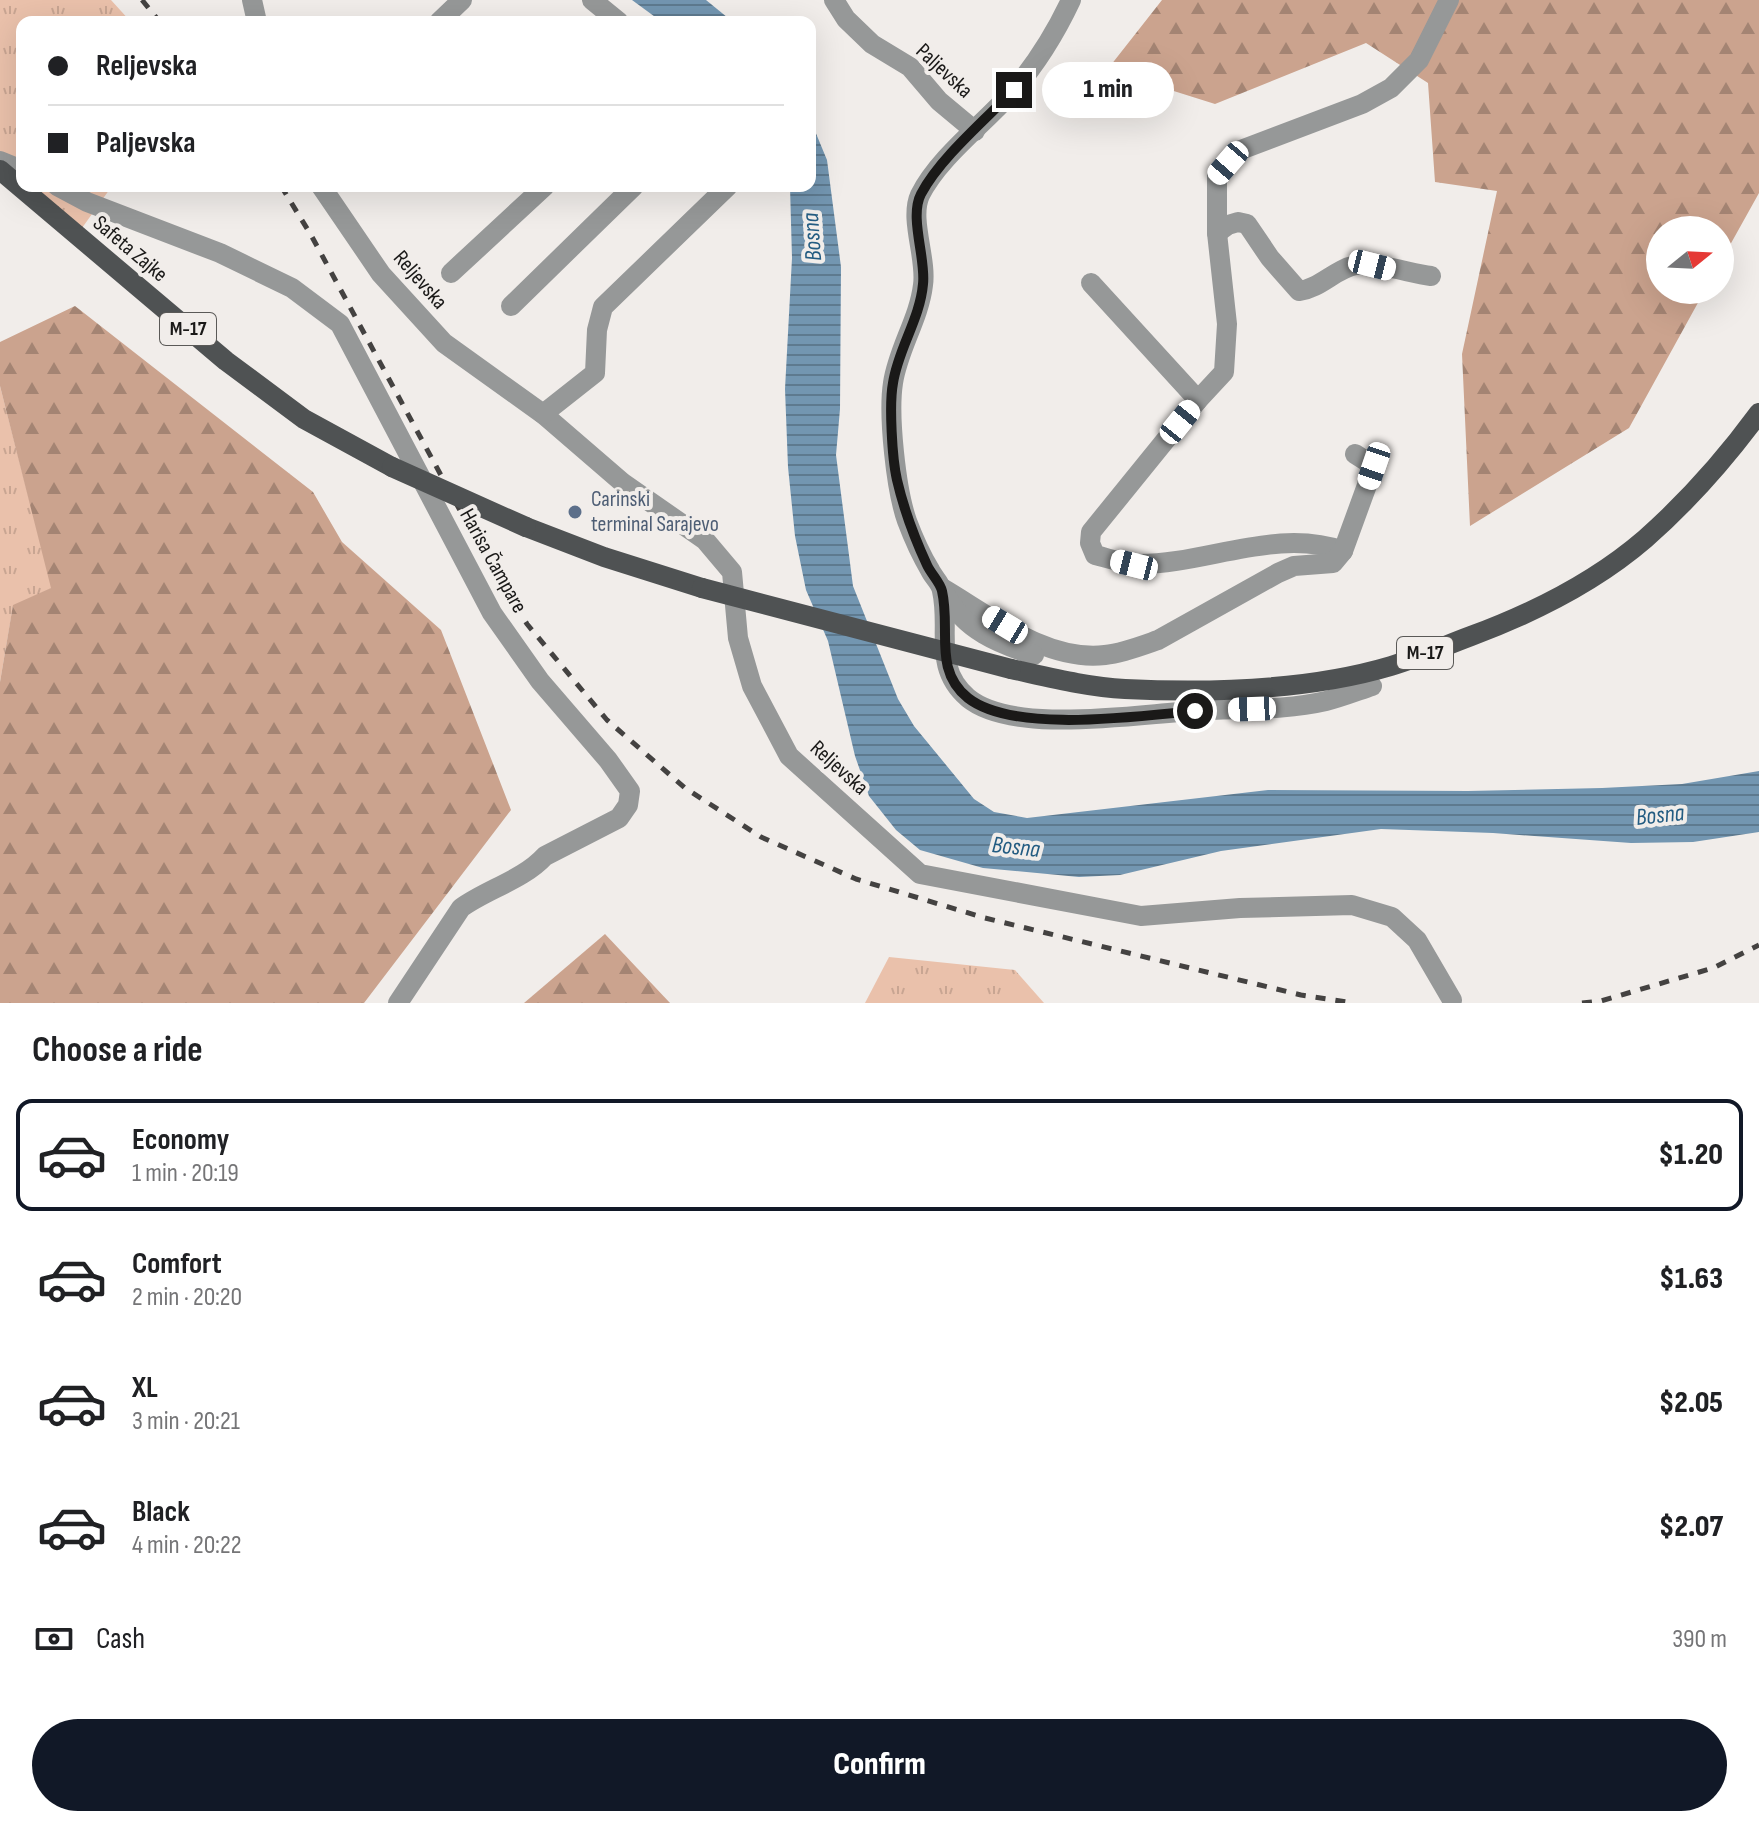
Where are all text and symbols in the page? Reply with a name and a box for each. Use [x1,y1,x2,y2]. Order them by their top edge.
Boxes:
street label: Paljevska [910,38,978,104]
text: Reljevska [96,48,197,84]
callout: 1 min [1042,62,1174,118]
route end [996,72,1032,108]
text: 1 min [1083,74,1133,105]
text: Paljevska [96,125,195,161]
car [1203,137,1253,189]
street label: Safeta Zajke [87,210,173,288]
water label: Bosna [796,212,828,262]
north arrow [1646,216,1734,304]
map controls [1646,216,1734,304]
street label: Reljevska [387,245,453,315]
car [1346,248,1398,282]
road number: M-17 [160,313,216,345]
car [1156,396,1204,448]
car [1355,439,1393,493]
place label: Carinski terminal Sarajevo [591,486,719,538]
marker: Carinski terminal Sarajevo [566,503,584,521]
street label: Harisa Čampare [453,504,533,618]
car [1108,548,1160,582]
car [978,602,1032,648]
road number: M-17 [1397,637,1453,669]
route start [1177,693,1213,729]
car [1228,696,1276,722]
street label: Reljevska [804,735,874,801]
water label: Bosna [1634,798,1686,832]
water label: Bosna [990,830,1042,864]
text: Choose a ride [32,1029,203,1072]
icon: car [36,1119,108,1191]
text: Economy [132,1122,229,1158]
text: $1.20 [1659,1137,1723,1173]
text: 1 min · 20:19 [132,1158,239,1189]
icon: car [36,1243,108,1315]
text: Comfort [132,1246,222,1282]
text: $1.63 [1659,1261,1723,1297]
text: 2 min · 20:20 [132,1282,242,1313]
icon: car [36,1367,108,1439]
text: XL [132,1370,158,1406]
text: $2.05 [1659,1385,1723,1421]
text: 3 min · 20:21 [132,1406,240,1437]
icon: car [36,1491,108,1563]
text: Black [132,1494,190,1530]
text: $2.07 [1659,1509,1723,1545]
text: 4 min · 20:22 [132,1530,241,1561]
icon: cash [32,1617,76,1661]
text: Cash [96,1621,145,1657]
text: 390 m [1672,1624,1727,1655]
button: Confirm [32,1719,1727,1811]

